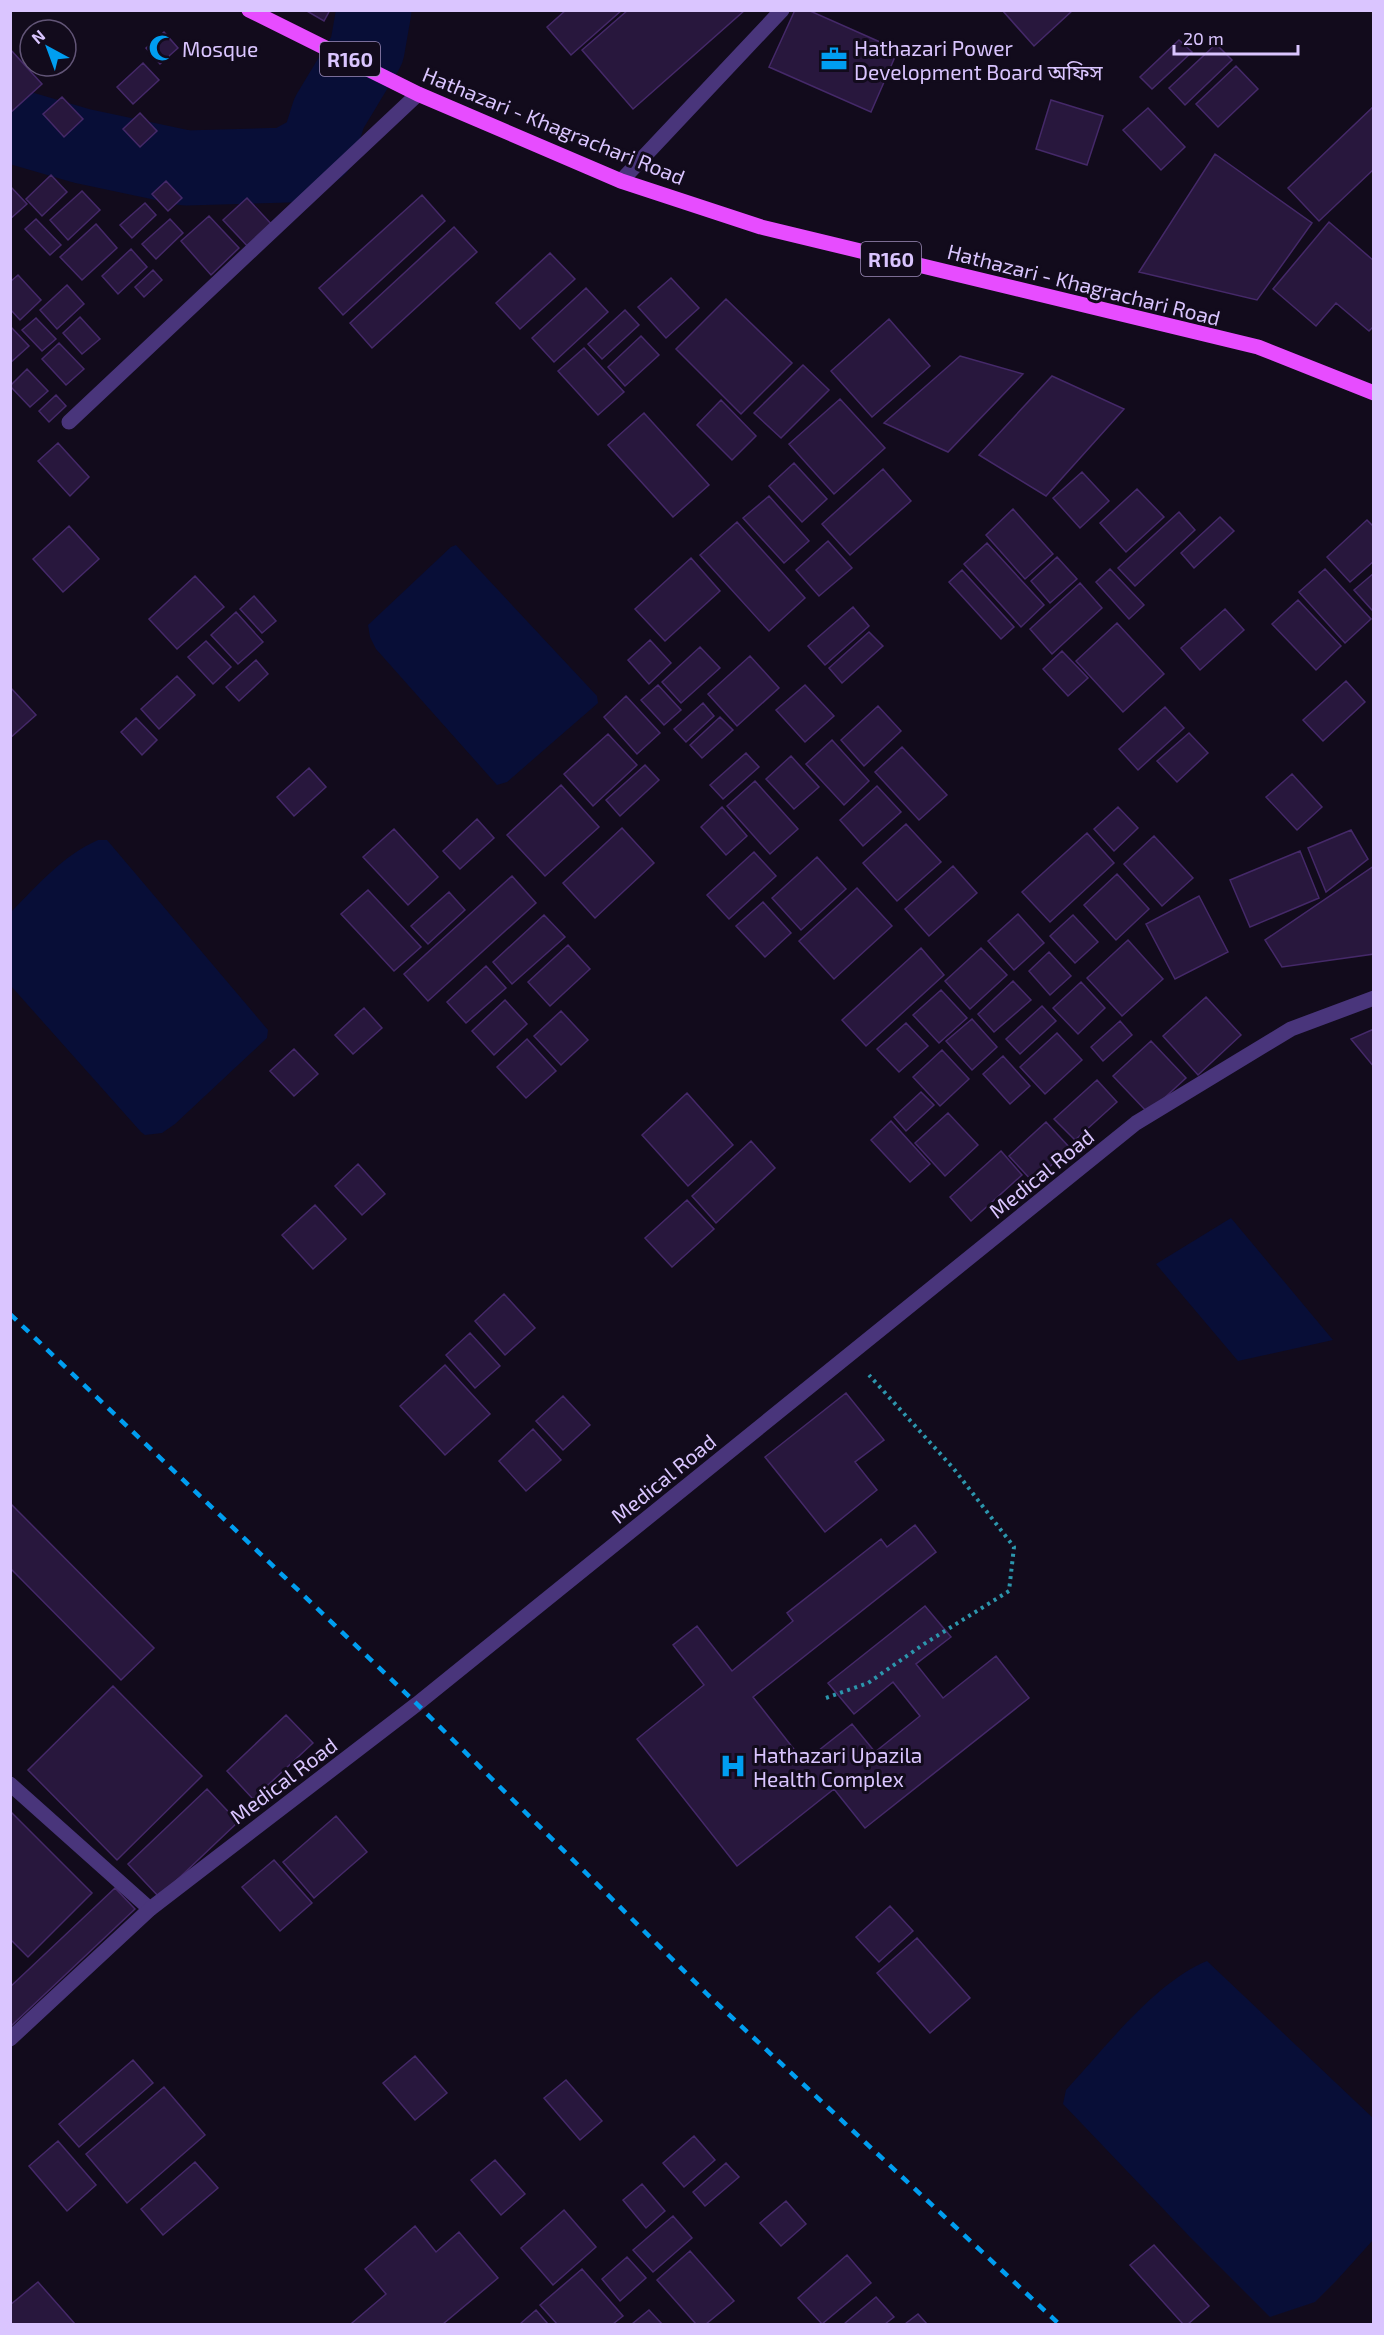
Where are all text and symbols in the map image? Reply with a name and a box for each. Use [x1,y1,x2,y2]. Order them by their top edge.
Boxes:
north arrow [18,18,78,78]
scale bar [1174,18,1298,56]
text: N [27,25,48,47]
text: 20 m [1183,27,1224,49]
mosque icon: Mosque [147,33,177,63]
place label: Hathazari Power Development Board অফিস [854,35,1104,84]
place label: Mosque [182,36,258,61]
road number: R160 [320,42,380,76]
office icon: Hathazari Power Development Board অফিস [819,44,849,74]
street label: Hathazari - Khagrachari Road [419,61,689,189]
street label: Hathazari - Khagrachari Road [945,238,1223,330]
road number: R160 [861,242,921,276]
street label: Medical Road [984,1123,1098,1223]
street label: Medical Road [606,1428,720,1528]
street label: Medical Road [225,1732,341,1828]
place label: Hathazari Upazila Health Complex [753,1742,922,1791]
hospital icon: Hathazari Upazila Health Complex [718,1751,748,1781]

